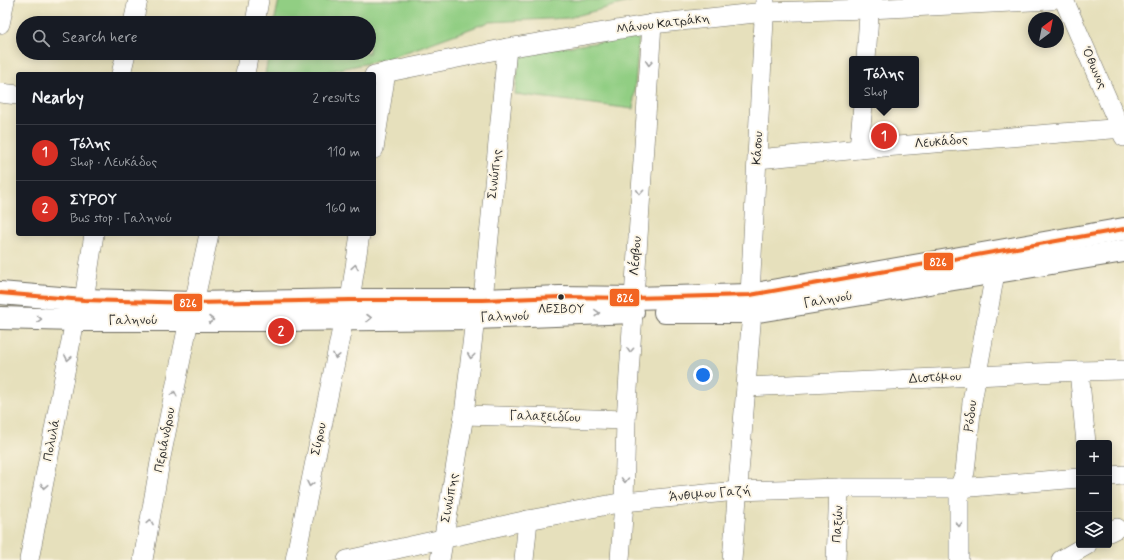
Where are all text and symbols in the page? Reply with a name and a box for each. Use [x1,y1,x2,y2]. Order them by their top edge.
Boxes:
street label: Μάνου Κατράκη [615,10,711,38]
north arrow [1028,12,1064,48]
search box [16,16,376,60]
icon: search [30,27,52,49]
text: Search here [62,28,138,48]
street label: Όθωνος [1077,44,1111,92]
popup [849,56,919,108]
one-way arrow [644,60,653,66]
text: Τόλης [864,64,904,84]
text: Shop [864,84,888,101]
text: Nearby [32,87,84,109]
text: 2 results [313,90,360,107]
pin: 1 [871,121,897,151]
street label: Κάσου [749,131,767,165]
street label: Λευκάδος [914,131,969,153]
text: Τόλης [70,134,110,154]
text: 1 [42,144,48,161]
text: 110 m [327,144,360,161]
street label: Σινώπης [484,148,506,200]
text: Shop · Λευκάδος [70,154,157,171]
one-way arrow [636,189,644,195]
text: ΣΥΡΟΥ [70,190,117,210]
text: 2 [42,200,48,217]
text: 160 m [325,200,360,217]
text: Bus stop · Γαληνού [70,210,172,227]
street label: Λέσβου [626,236,646,276]
line badge: 826 [923,252,954,271]
text: 826 [929,256,947,270]
one-way arrow [350,264,359,270]
line badge: 826 [609,288,640,307]
street label: Γαληνού [802,288,854,312]
marker: ΛΕΣΒΟΥ [556,292,566,302]
text: 826 [616,292,634,306]
line badge: 826 [173,293,203,312]
text: 826 [179,297,197,311]
place label: ΛΕΣΒΟΥ [538,302,584,318]
street label: Γαληνού [480,308,530,326]
one-way arrow [594,309,600,318]
street label: Γαληνού [108,312,158,329]
one-way arrow [366,314,372,322]
one-way arrow [36,315,42,323]
one-way arrow [208,316,214,324]
pin: 2 [268,316,294,346]
one-way arrow [626,347,635,353]
one-way arrow [333,353,341,360]
one-way arrow [467,353,476,359]
one-way arrow [64,355,73,361]
your location [693,365,713,385]
street label: Διστόμου [908,368,962,388]
one-way arrow [169,391,177,397]
street label: Ρόδου [961,399,981,433]
street label: Περιάνδρου [150,406,180,474]
street label: Γαλαξειδίου [509,407,581,427]
street label: Πολυλά [40,417,64,463]
street label: Σύρου [307,421,331,457]
map controls [1076,440,1112,548]
button: + [1076,440,1112,476]
street label: Σινώπης [437,472,463,524]
button: − [1076,476,1112,512]
one-way arrow [621,477,629,483]
one-way arrow [307,481,315,487]
street label: Άνθιμου Γαζή [669,482,751,506]
one-way arrow [40,483,48,489]
street label: Παξών [829,505,847,543]
button: layers [1076,512,1112,548]
one-way arrow [145,518,154,525]
one-way arrow [955,521,963,527]

